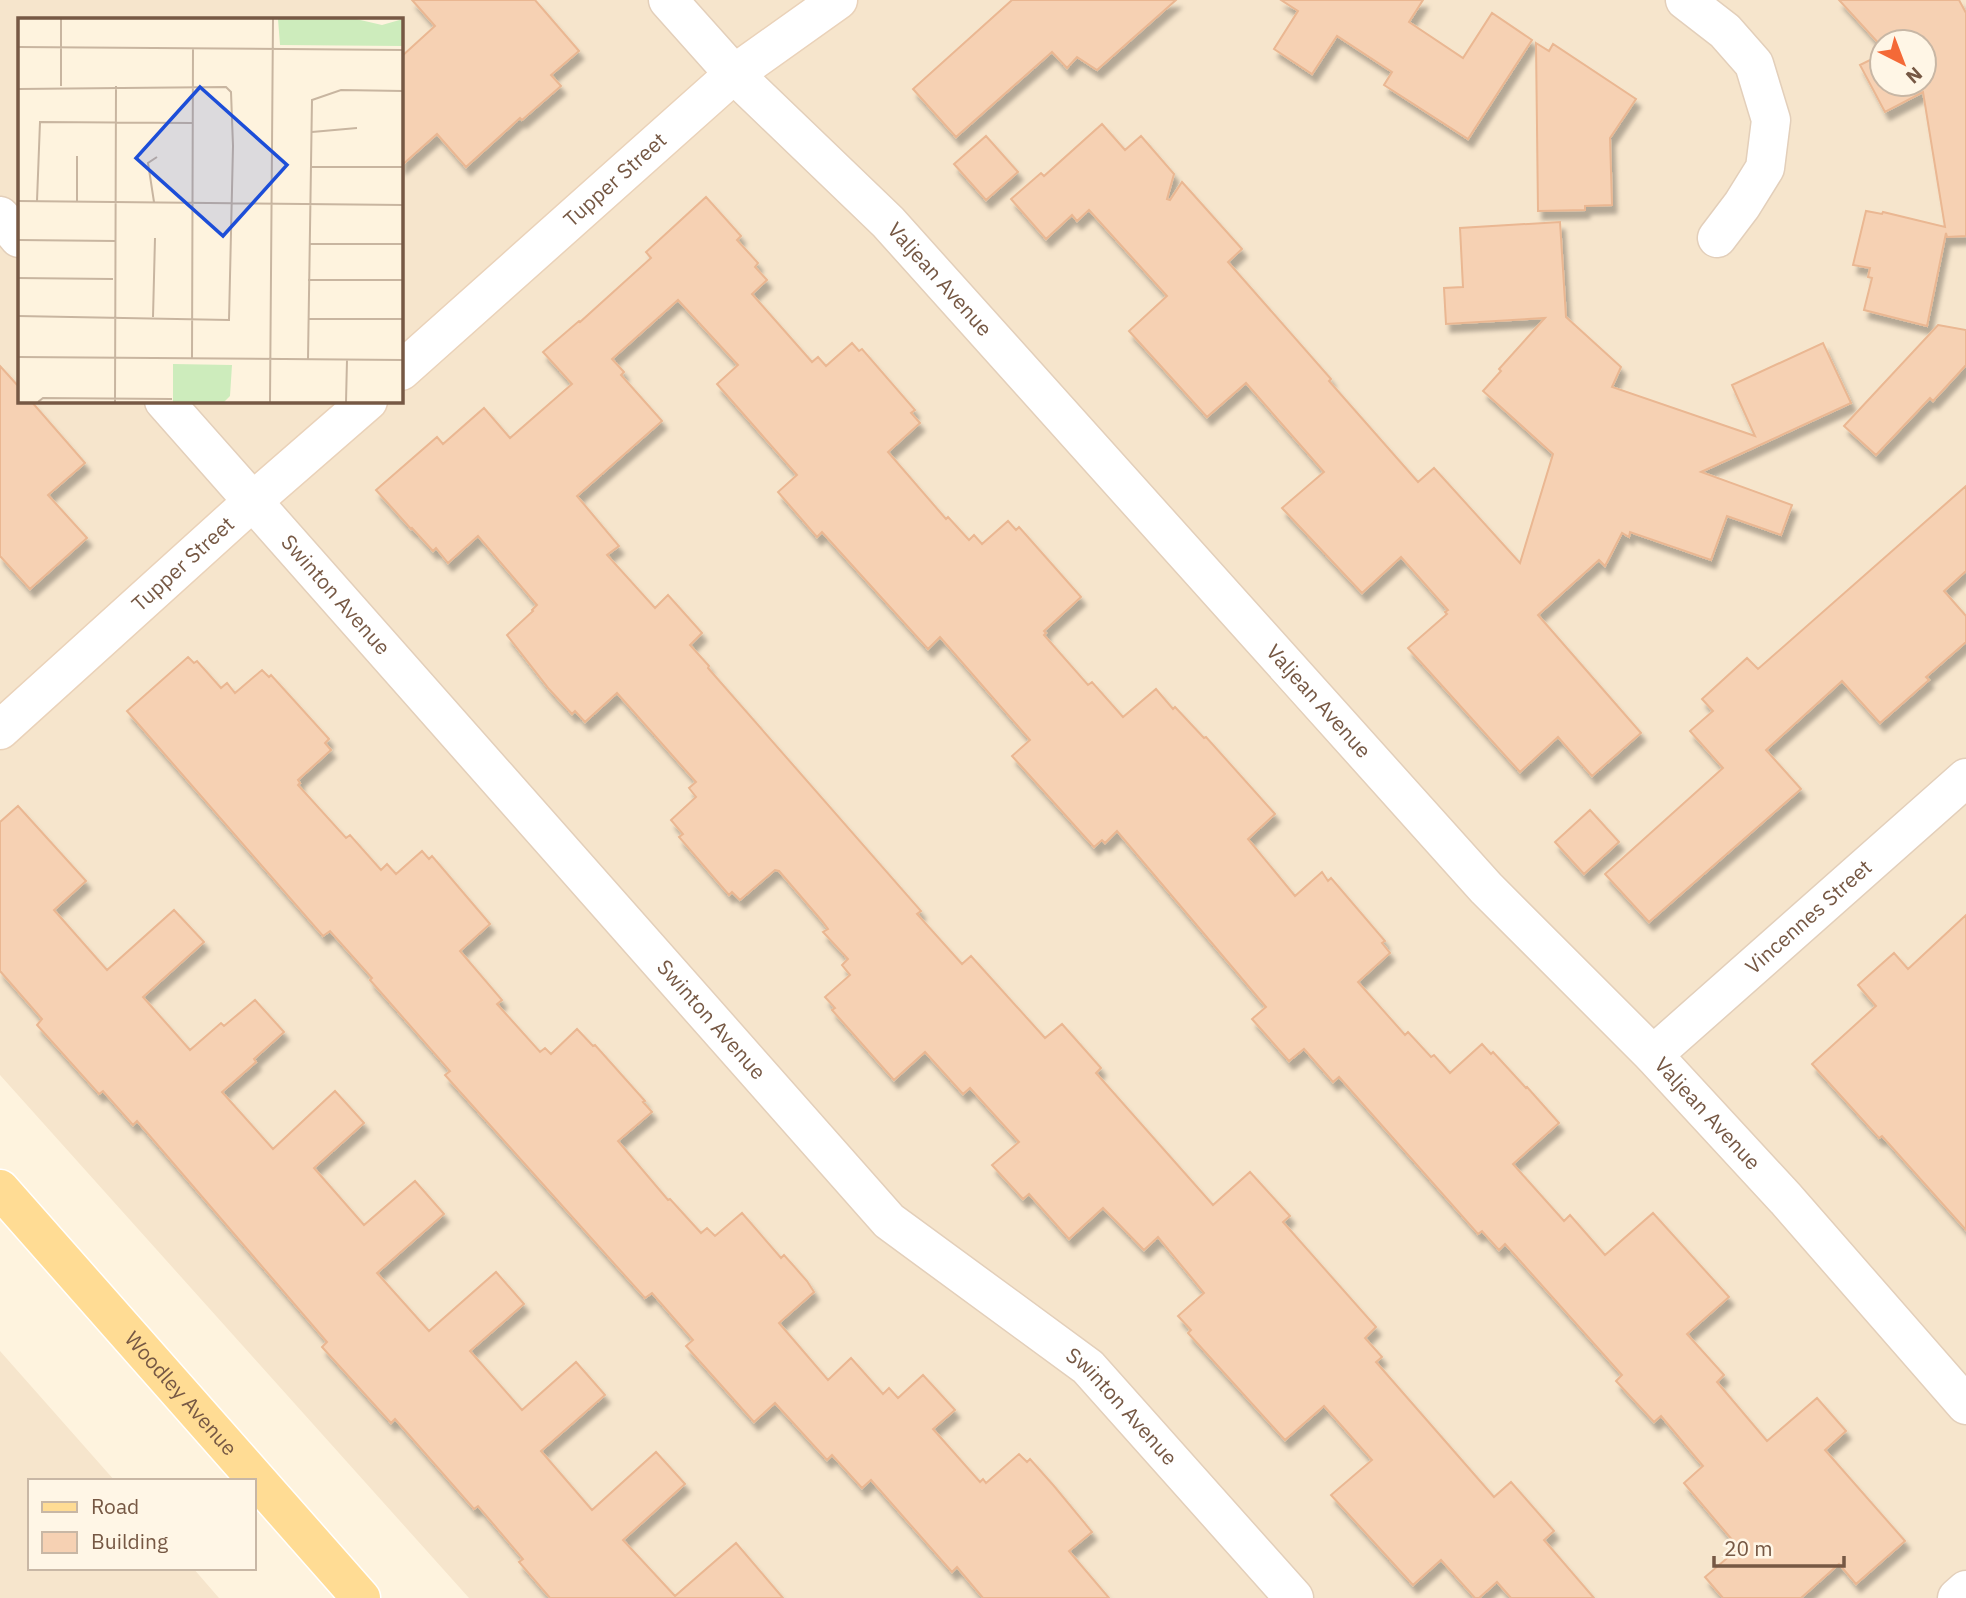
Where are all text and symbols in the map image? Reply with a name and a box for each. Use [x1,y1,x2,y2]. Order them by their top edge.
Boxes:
inset map [18,18,402,402]
north arrow [1868,28,1938,98]
text: N [1901,62,1928,89]
street label: Tupper Street [557,126,672,233]
street label: Valjean Avenue [882,216,999,342]
street label: Tupper Street [125,510,240,617]
street label: Swinton Avenue [276,528,397,660]
street label: Valjean Avenue [1261,638,1378,764]
street label: Vincennes Street [1739,853,1877,980]
street label: Swinton Avenue [651,953,773,1085]
street label: Valjean Avenue [1649,1051,1767,1176]
street label: Woodley Avenue [119,1325,244,1461]
street label: Swinton Avenue [1061,1341,1184,1471]
legend [28,1479,256,1570]
text: Road [91,1492,139,1520]
scale bar [1714,1524,1843,1568]
text: Building [91,1527,168,1555]
text: 20 m [1724,1534,1773,1562]

